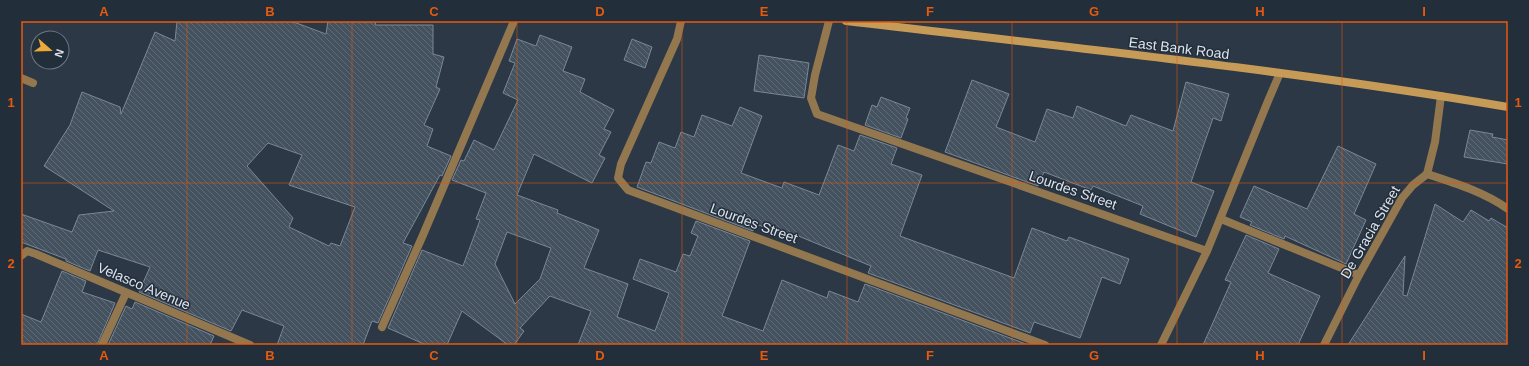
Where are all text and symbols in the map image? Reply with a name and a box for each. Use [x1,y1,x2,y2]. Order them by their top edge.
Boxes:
text: A [99,4,109,19]
text: B [265,4,275,19]
text: C [429,4,439,19]
text: D [595,4,605,19]
text: E [760,4,769,19]
text: F [926,4,934,19]
text: G [1089,4,1099,19]
text: H [1255,4,1265,19]
text: I [1422,4,1426,19]
north arrow [30,30,70,70]
street label: East Bank Road [1128,34,1230,62]
text: N [52,48,66,59]
text: 1 [7,95,15,110]
text: 1 [1514,95,1522,110]
street label: Lourdes Street [1027,167,1119,213]
street label: De Gracia Street [1337,183,1403,281]
street label: Lourdes Street [708,200,800,246]
text: 2 [7,256,15,271]
text: 2 [1514,256,1522,271]
street label: Velasco Avenue [95,259,193,313]
text: A [99,348,109,363]
text: B [265,348,275,363]
text: C [429,348,439,363]
text: D [595,348,605,363]
text: E [760,348,769,363]
text: F [926,348,934,363]
text: G [1089,348,1099,363]
text: H [1255,348,1265,363]
text: I [1422,348,1426,363]

